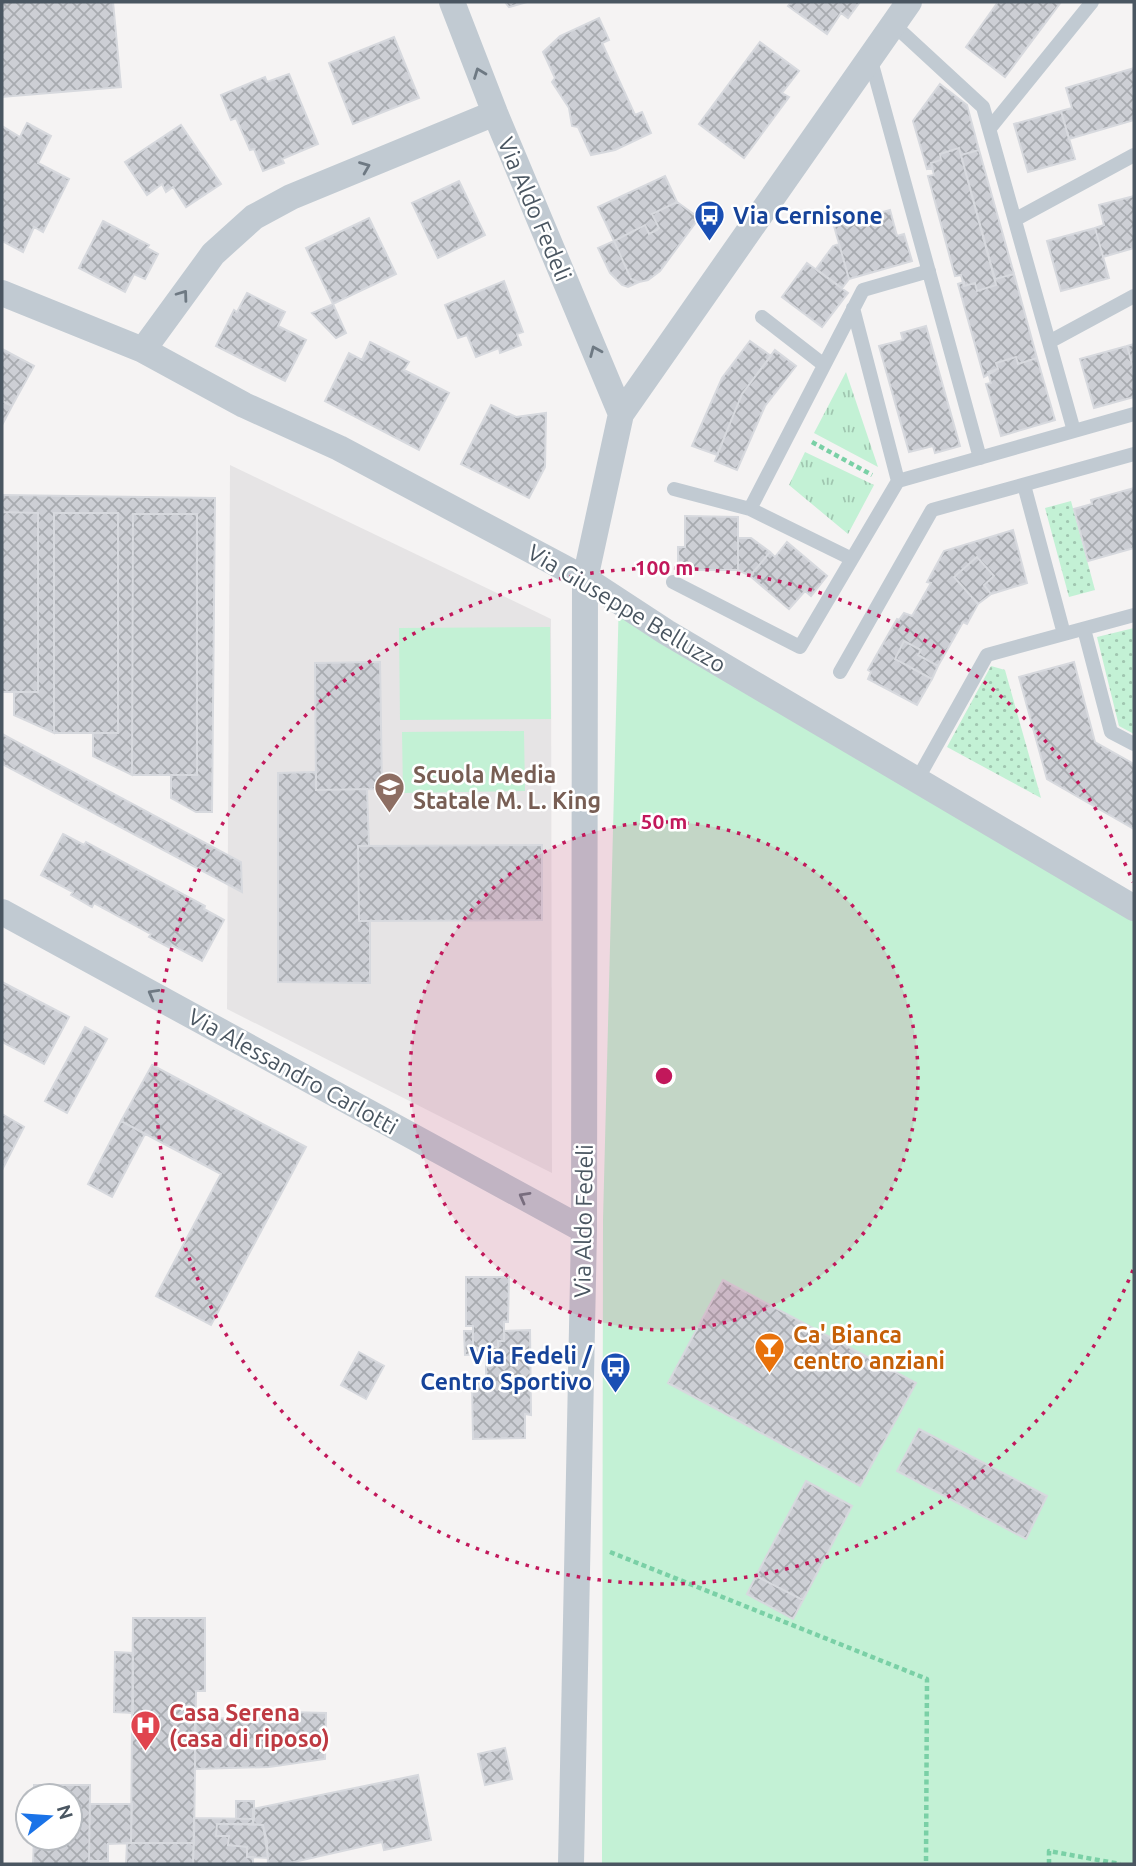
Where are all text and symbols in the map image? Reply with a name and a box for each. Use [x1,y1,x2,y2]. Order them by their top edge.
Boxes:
one-way arrow [474,68,488,80]
street label: Via Aldo Fedeli [493,133,577,285]
one-way arrow [358,161,370,175]
bus stop icon: Via Cernisone [693,198,727,242]
place label: Via Cernisone [733,203,883,228]
one-way arrow [175,290,188,303]
one-way arrow [589,346,603,358]
street label: Via Giuseppe Belluzzo [524,539,730,677]
text: 100 m [635,555,693,579]
place label: Scuola Media Statale M. L. King [413,762,601,813]
school or university icon: Scuola Media Statale M. L. King [373,770,407,814]
text: 50 m [641,809,687,833]
one-way arrow [147,989,160,1002]
street label: Via Alessandro Carlotti [184,1003,402,1139]
centre of rings [652,1064,676,1088]
street label: Via Aldo Fedeli [569,1144,597,1298]
one-way arrow [519,1192,531,1205]
place label: Ca' Bianca centro anziani [793,1322,945,1373]
bar icon: Ca' Bianca centro anziani [753,1330,787,1374]
place label: Via Fedeli / Centro Sportivo [420,1343,593,1394]
bus stop icon: Via Fedeli / Centro Sportivo [598,1351,632,1395]
place label: Casa Serena (casa di riposo) [169,1700,330,1752]
hospital icon: Casa Serena (casa di riposo) [129,1708,163,1752]
north arrow [14,1782,84,1852]
text: N [53,1802,78,1822]

